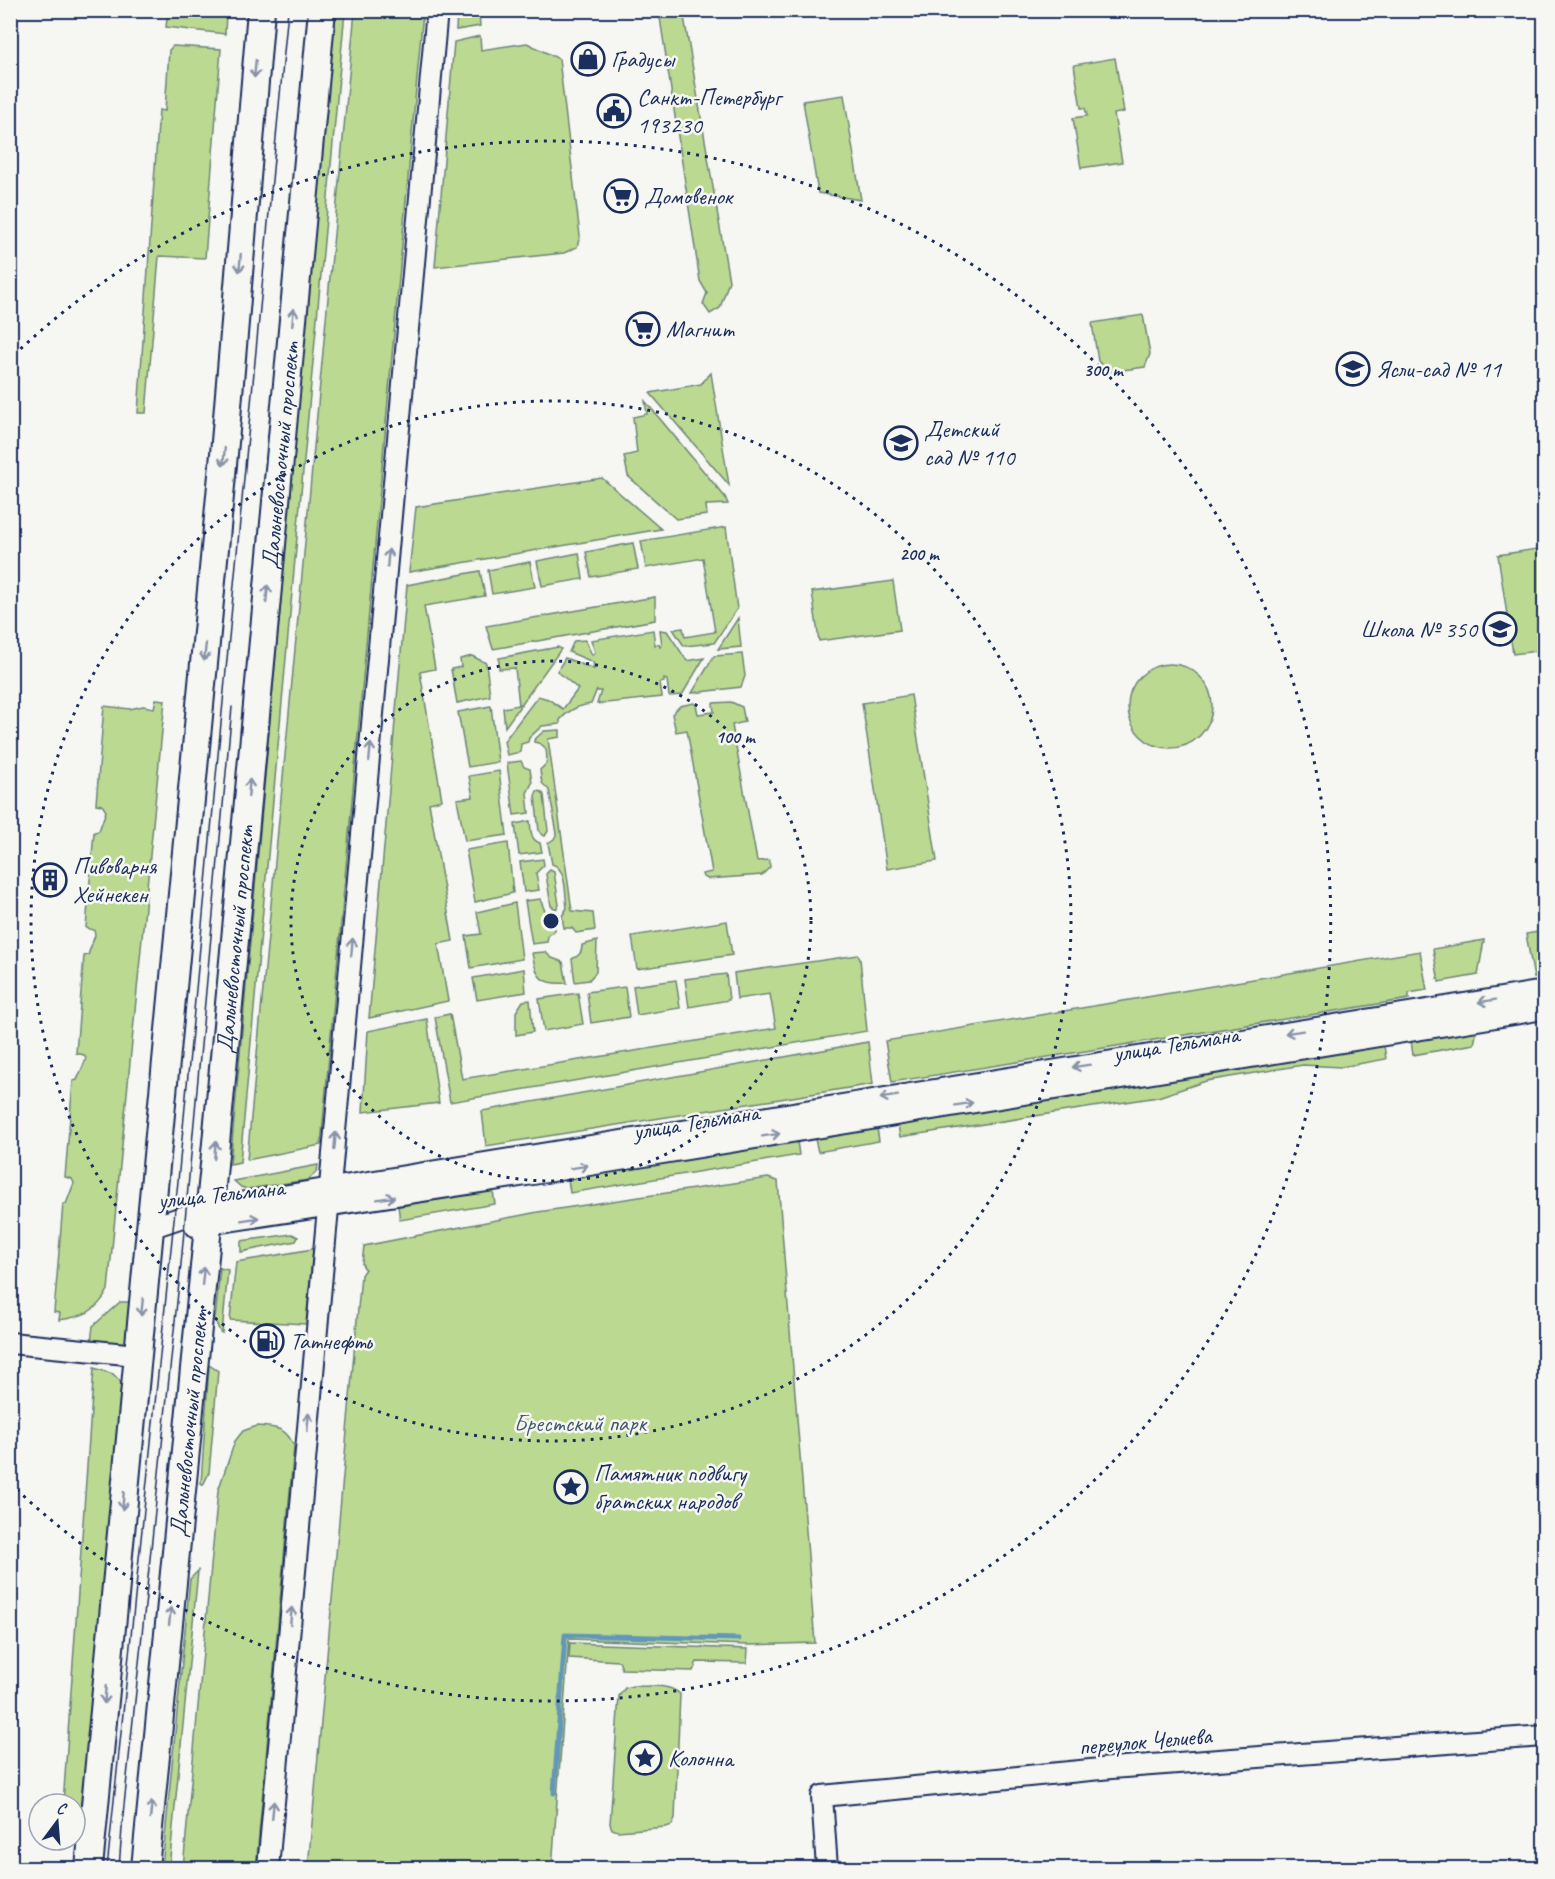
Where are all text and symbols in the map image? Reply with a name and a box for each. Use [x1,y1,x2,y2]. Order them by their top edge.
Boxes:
shop icon: Градусы [570,41,606,77]
place label: Градусы [611,44,677,74]
one-way arrow [249,58,260,78]
place label: Санкт-Петербург 193230 [637,82,784,140]
public building icon: Санкт-Петербург 193230 [596,93,632,129]
supermarket icon: Домовенок [603,178,639,214]
place label: Домовенок [644,181,734,211]
one-way arrow [234,253,245,273]
one-way arrow [288,307,299,327]
supermarket icon: Магнит [625,311,661,347]
place label: Магнит [666,314,735,344]
street label: Дальневосточный проспект [255,340,306,571]
school or university icon: Ясли-сад № 11 [1335,351,1371,387]
place label: Ясли-сад № 11 [1376,354,1502,384]
text: 300 m [1084,359,1124,381]
place label: Детский сад № 110 [924,414,1017,472]
school or university icon: Детский сад № 110 [883,425,919,461]
one-way arrow [218,447,229,467]
text: 200 m [900,543,940,565]
one-way arrow [383,549,394,569]
one-way arrow [262,585,273,605]
school or university icon: Школа № 350 [1482,611,1518,647]
place label: Школа № 350 [1360,614,1479,644]
one-way arrow [199,641,210,661]
text: 100 m [716,726,756,748]
one-way arrow [365,743,376,763]
one-way arrow [244,779,255,799]
street label: Дальневосточный проспект [209,824,261,1055]
place label: Пивоварня Хейнекен [73,851,158,909]
building icon: Пивоварня Хейнекен [32,862,68,898]
centre of rings [541,911,561,931]
one-way arrow [347,937,358,957]
one-way arrow [1477,996,1497,1007]
street label: улица Тельмана [1109,1019,1243,1069]
one-way arrow [1285,1027,1305,1038]
one-way arrow [1072,1061,1091,1072]
one-way arrow [879,1092,899,1103]
street label: улица Тельмана [629,1097,763,1147]
one-way arrow [953,1098,973,1109]
one-way arrow [761,1129,781,1140]
one-way arrow [330,1131,341,1151]
one-way arrow [210,1140,221,1160]
one-way arrow [569,1161,588,1172]
street label: улица Тельмана [154,1172,288,1216]
one-way arrow [376,1192,396,1203]
one-way arrow [240,1213,259,1224]
one-way arrow [198,1266,209,1286]
one-way arrow [136,1297,147,1316]
street label: Дальневосточный проспект [163,1307,215,1538]
fuel station icon: Татнефть [249,1323,285,1359]
place label: Татнефть [290,1326,373,1356]
park label: Брестский парк [514,1408,648,1438]
one-way arrow [303,1412,314,1432]
place label: Памятник подвигу братских народов [594,1458,748,1516]
place icon: Памятник подвигу братских народов [553,1469,589,1505]
one-way arrow [118,1491,129,1511]
one-way arrow [165,1607,176,1627]
one-way arrow [286,1607,297,1626]
one-way arrow [99,1685,110,1705]
street label: переулок Челиева [1077,1720,1214,1762]
place icon: Колонна [627,1740,663,1776]
place label: Колонна [668,1743,735,1773]
north arrow [27,1792,87,1852]
text: С [54,1798,69,1820]
one-way arrow [146,1801,157,1821]
one-way arrow [268,1801,279,1821]

